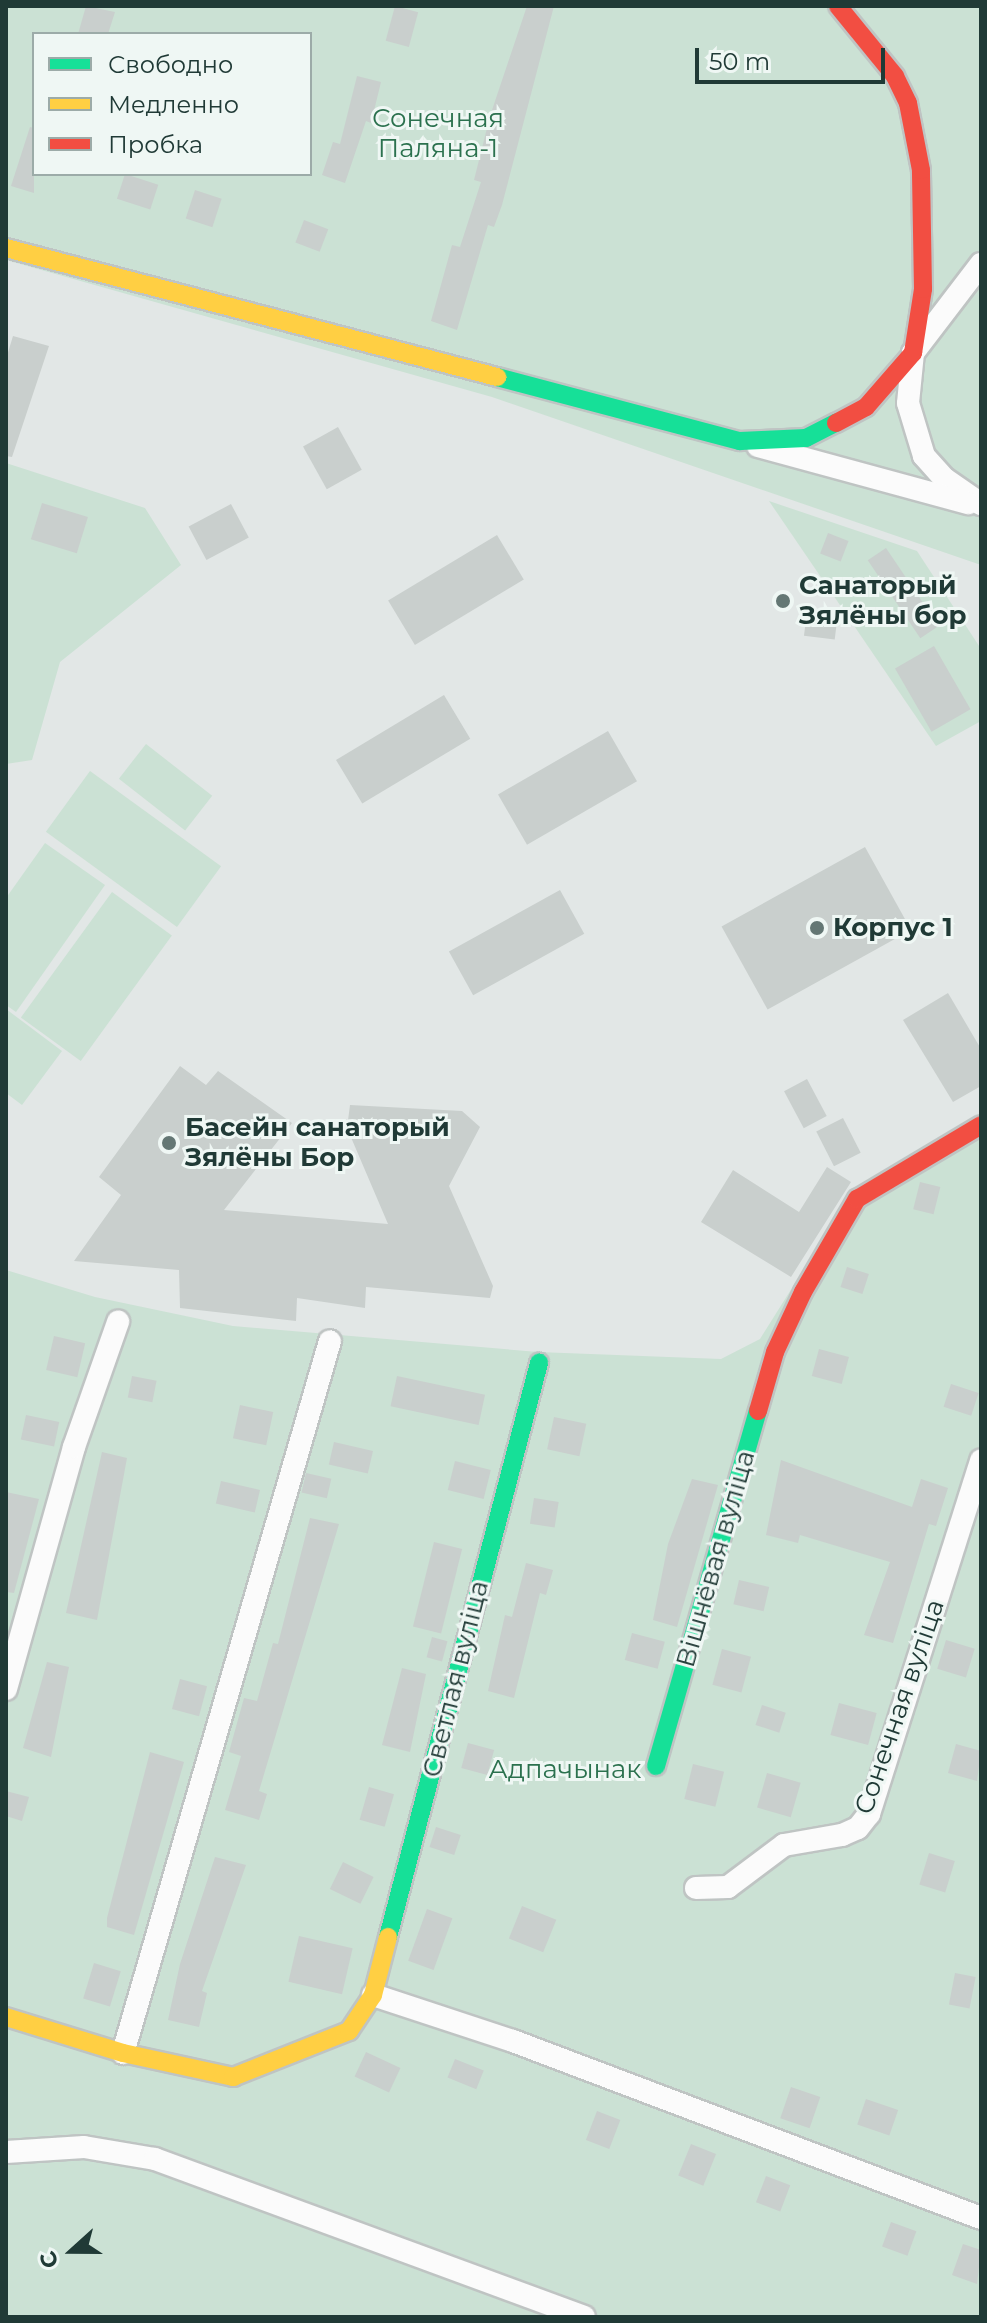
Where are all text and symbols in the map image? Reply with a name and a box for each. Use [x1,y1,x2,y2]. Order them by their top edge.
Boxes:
legend [32,32,312,176]
scale bar [699,32,889,82]
text: 50 m [709,47,770,76]
text: Свободно [108,50,233,79]
text: Медленно [108,90,239,119]
park label: Сонечная Паляна-1 [372,103,504,164]
text: Пробка [108,130,203,159]
place label: Санаторый Зялёны бор [799,570,967,632]
marker: Санаторый Зялёны бор [774,592,792,610]
place label: Корпус 1 [833,912,953,944]
marker: Корпус 1 [808,919,826,937]
place label: Басейн санаторый Зялёны Бор [185,1112,450,1174]
marker: Басейн санаторый Зялёны Бор [160,1134,178,1152]
street label: Вішнёвая вуліца [670,1447,762,1671]
street label: Светлая вуліца [416,1577,496,1781]
street label: Сонечная вуліца [849,1595,951,1819]
park label: Адпачынак [489,1754,641,1786]
north arrow [32,2211,112,2291]
text: С [34,2247,65,2272]

